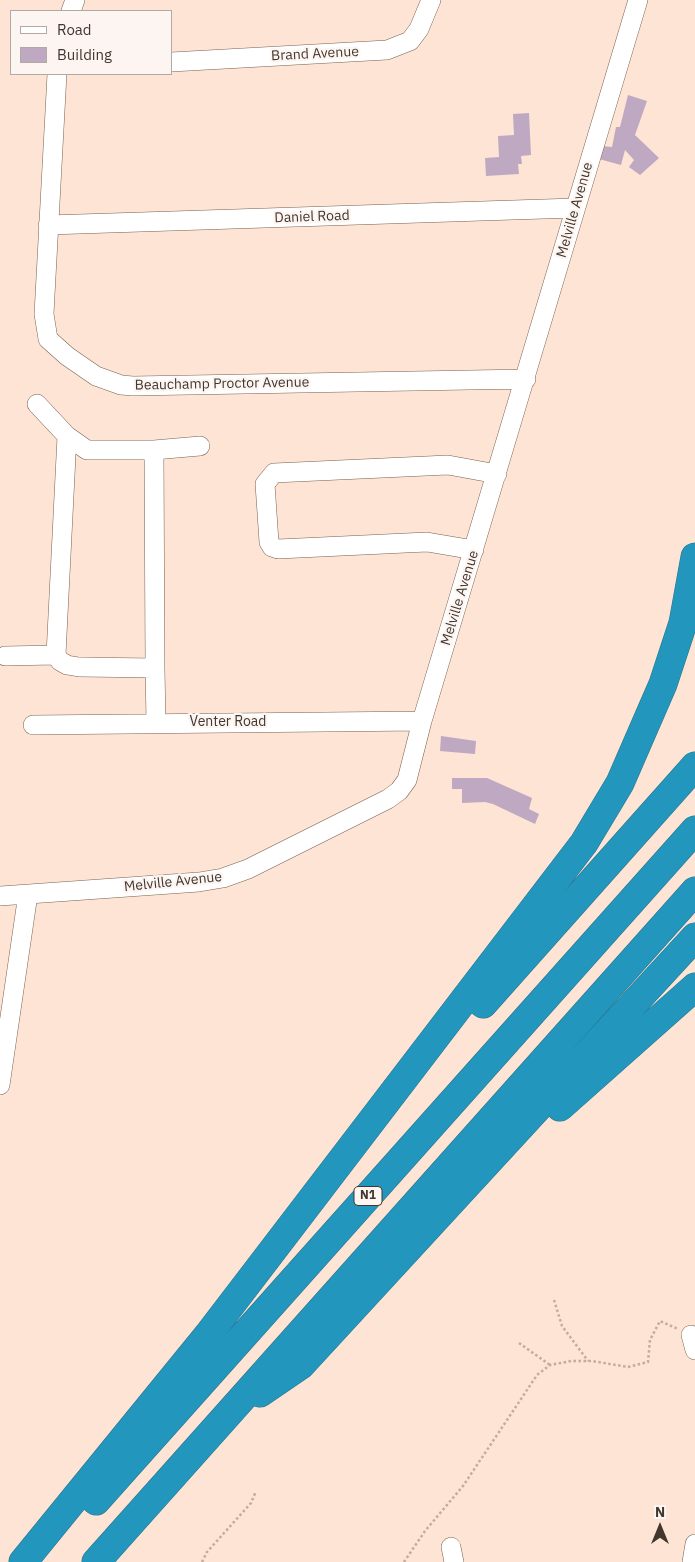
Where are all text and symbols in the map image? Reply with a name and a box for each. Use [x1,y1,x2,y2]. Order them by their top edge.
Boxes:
legend [10,10,172,75]
text: Road [57,20,92,39]
street label: Brand Avenue [271,43,359,65]
text: Building [57,45,112,64]
street label: Melville Avenue [553,160,597,260]
street label: Daniel Road [274,207,350,227]
street label: Beauchamp Proctor Avenue [135,374,309,394]
street label: Melville Avenue [438,548,482,648]
street label: Venter Road [190,714,266,730]
street label: Melville Avenue [123,869,223,895]
road number: N1 [354,1186,382,1206]
north arrow [635,1502,685,1552]
text: N [655,1503,665,1521]

